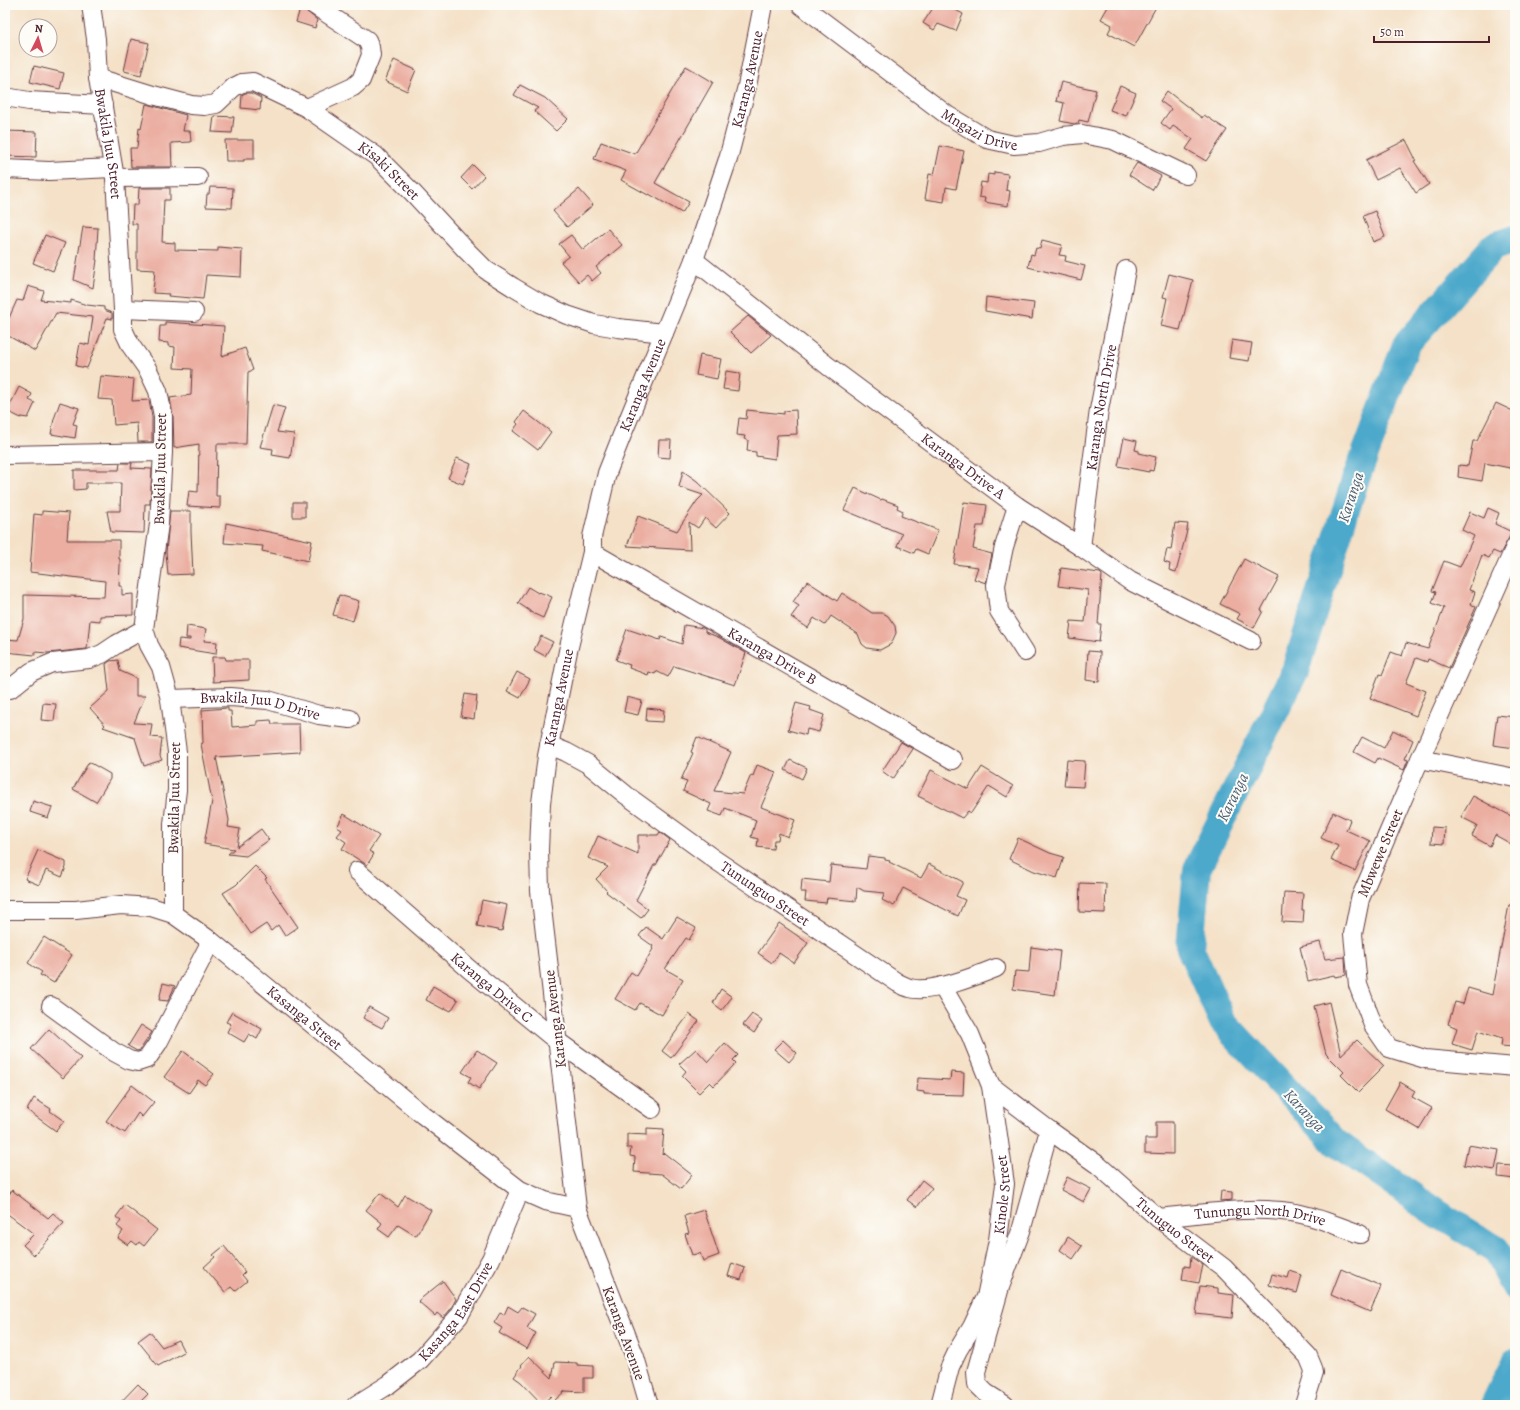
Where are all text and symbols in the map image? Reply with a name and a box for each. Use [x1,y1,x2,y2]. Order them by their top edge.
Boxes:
north arrow [18,18,58,58]
scale bar [1374,18,1489,44]
text: N [34,21,43,36]
text: 50 m [1380,24,1404,40]
street label: Karanga Avenue [727,29,768,130]
street label: Bwakila Juu Street [90,87,126,200]
street label: Mngazi Drive [937,104,1018,155]
street label: Kisaki Street [354,136,424,204]
street label: Karanga Avenue [614,335,671,435]
street label: Karanga North Drive [1081,342,1122,472]
street label: Bwakila Juu Street [149,413,171,525]
street label: Karanga Drive A [917,428,1009,504]
water label: Karanga [1333,469,1370,525]
street label: Karanga Drive B [724,622,821,690]
street label: Karanga Avenue [539,647,578,748]
street label: Bwakila Juu D Drive [199,687,323,725]
street label: Bwakila Juu Street [163,742,185,854]
water label: Karanga [1212,769,1254,825]
street label: Mbwewe Street [1352,806,1408,900]
street label: Tununguo Street [717,856,814,931]
street label: Karanga Drive C [447,948,537,1027]
street label: Karanga Avenue [539,968,571,1069]
street label: Kasanga Street [263,981,346,1055]
water label: Karanga [1279,1084,1330,1138]
street label: Kinole Street [989,1154,1015,1235]
street label: Tunuguo Street [1131,1193,1219,1267]
street label: Tunungu North Drive [1193,1200,1329,1231]
street label: Kasanga East Drive [414,1258,498,1365]
street label: Karanga Avenue [598,1283,650,1383]

